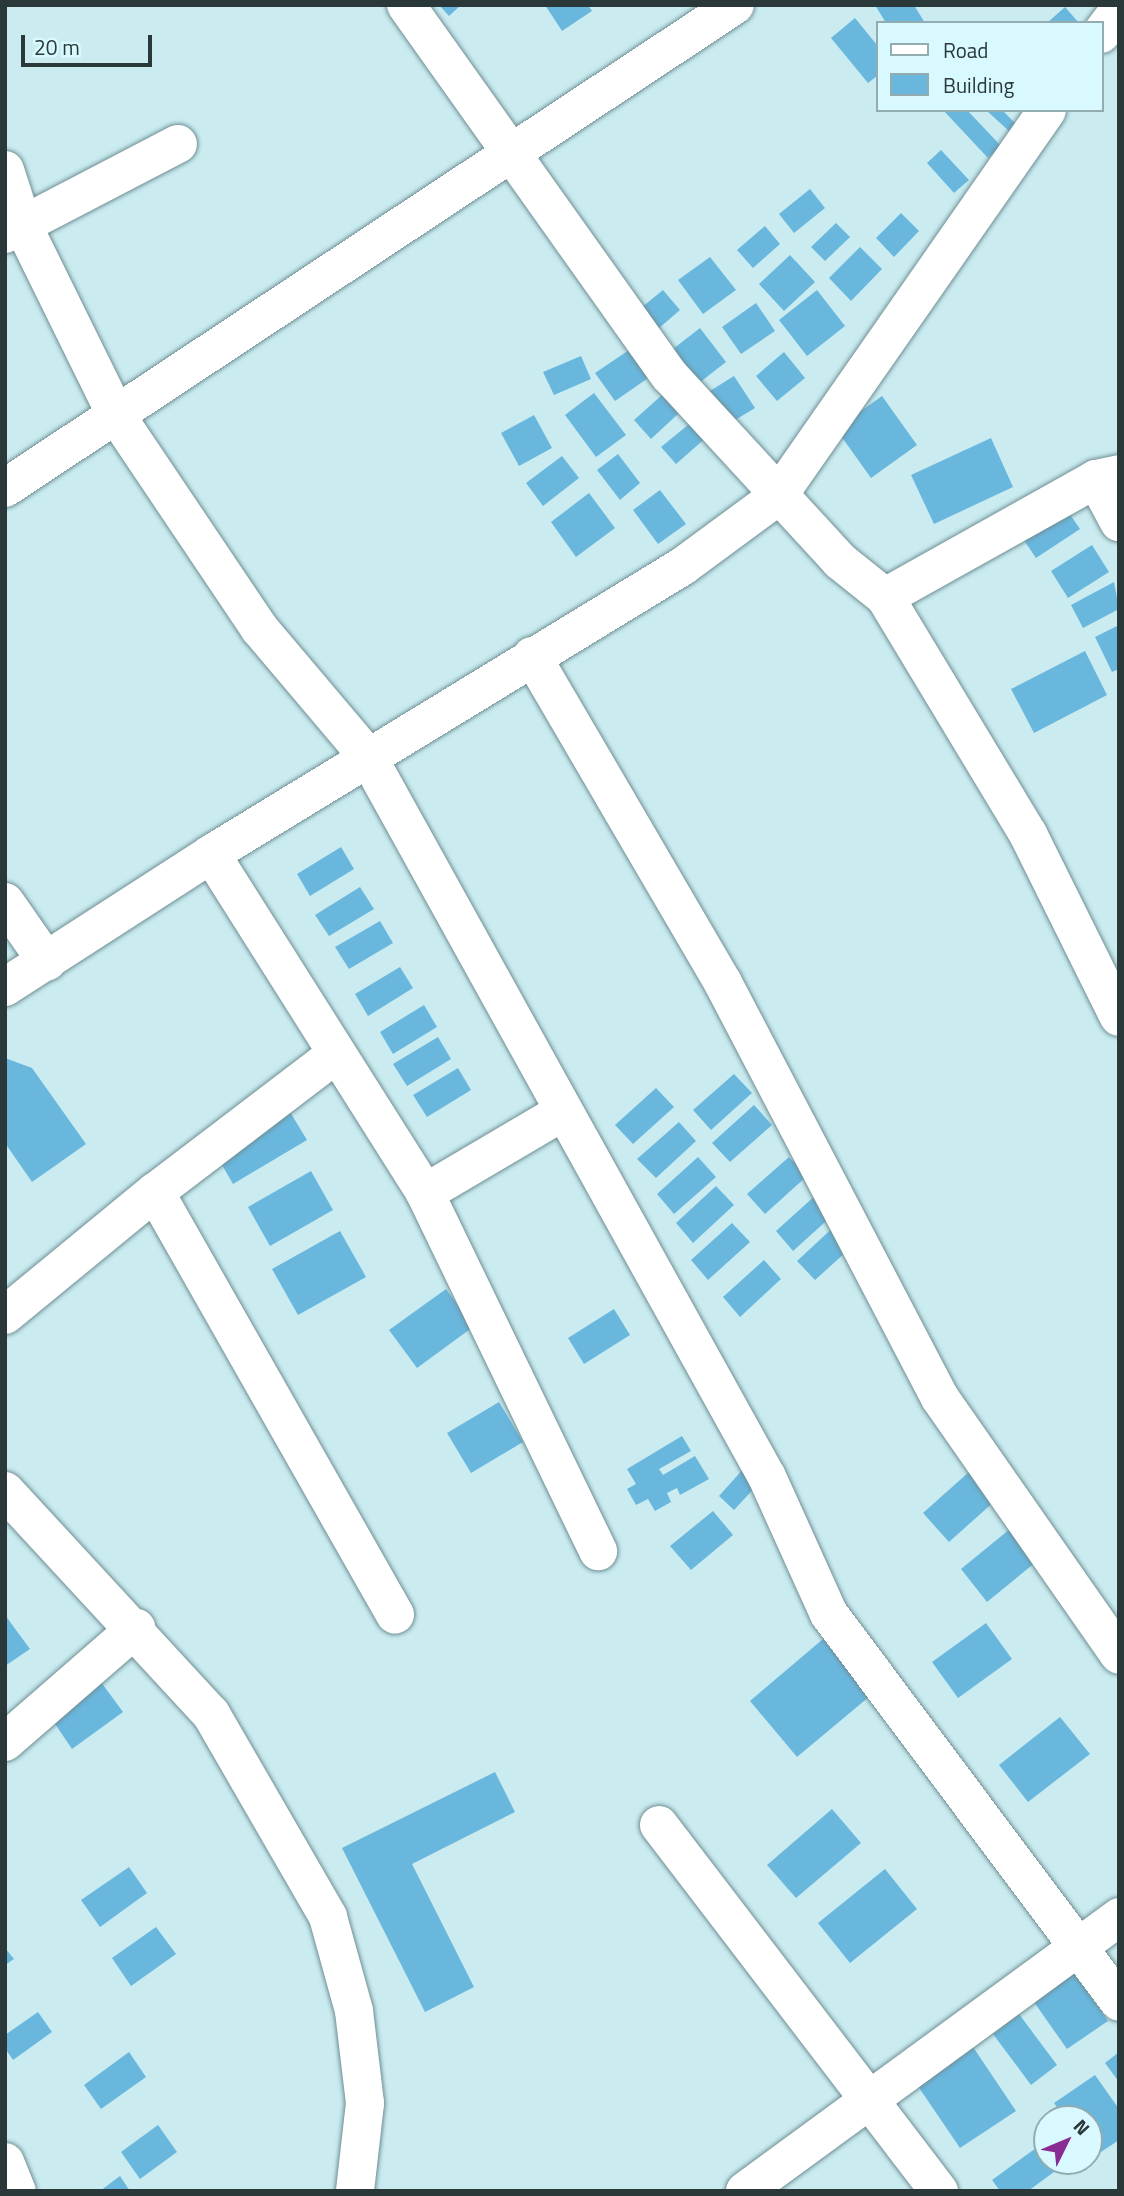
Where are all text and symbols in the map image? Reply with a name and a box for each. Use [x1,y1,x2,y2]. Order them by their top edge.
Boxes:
scale bar [24,21,156,65]
legend [876,21,1103,112]
text: 20 m [34,31,80,63]
text: Road [943,34,988,66]
text: Building [943,69,1014,101]
north arrow [1033,2105,1103,2175]
text: N [1067,2112,1097,2141]

